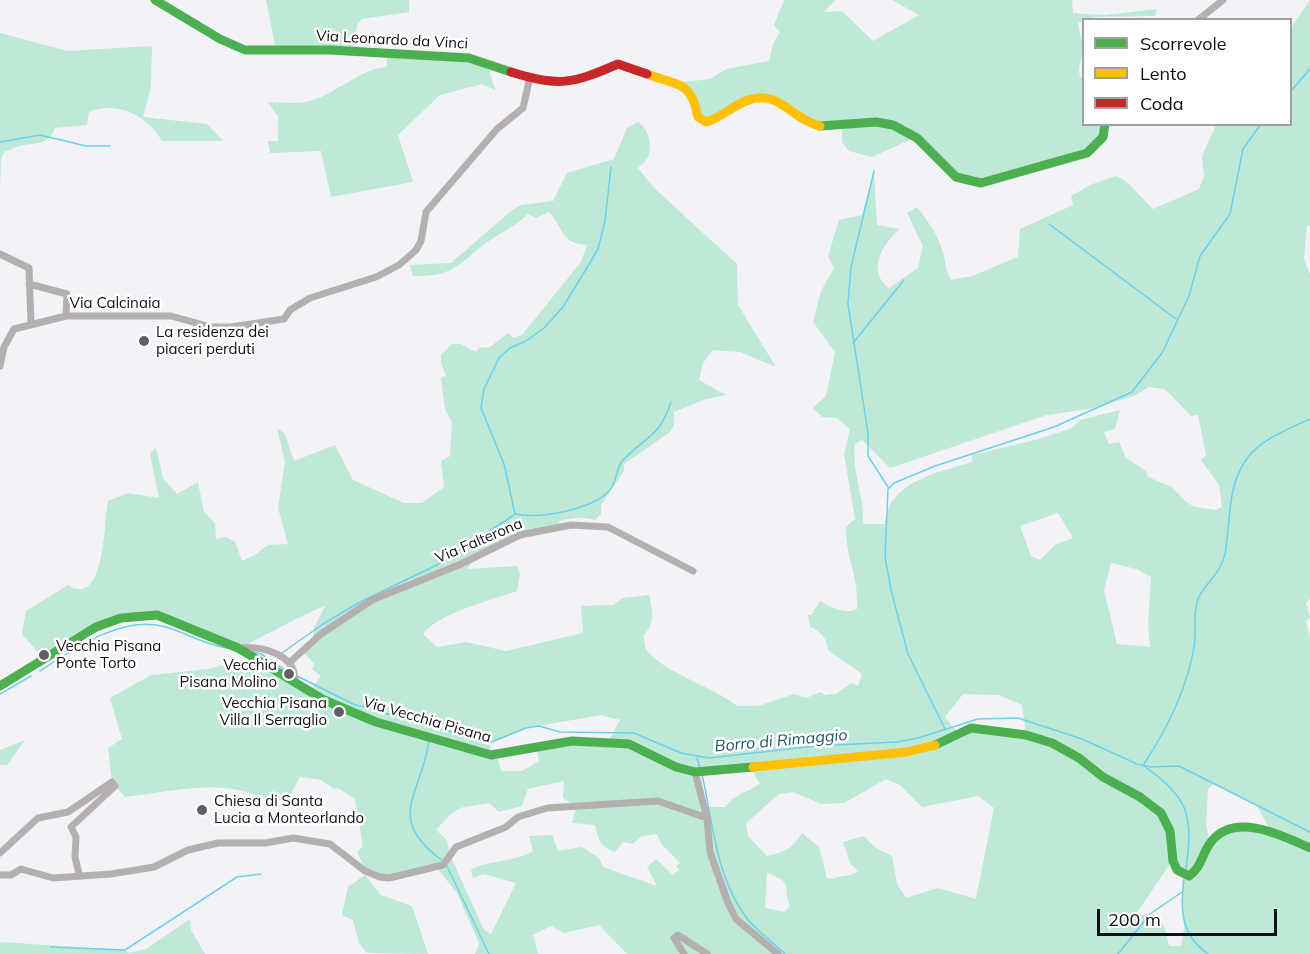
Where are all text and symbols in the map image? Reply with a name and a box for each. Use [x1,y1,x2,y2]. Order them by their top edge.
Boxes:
legend [1082,18,1292,126]
street label: Via Leonardo da Vinci [316,27,468,53]
text: Scorrevole [1140,32,1227,55]
text: Lento [1140,62,1187,85]
text: Coda [1140,92,1184,115]
street label: Via Calcinaia [70,294,160,312]
place label: La residenza dei piaceri perduti [156,323,269,358]
marker: La residenza dei piaceri perduti [137,334,151,348]
street label: Via Falterona [433,515,525,567]
place label: Vecchia Pisana Ponte Torto [56,637,161,672]
marker: Vecchia Pisana Ponte Torto [37,648,51,662]
place label: Vecchia Pisana Molino [180,656,277,691]
marker: Vecchia Pisana Molino [282,667,296,681]
street label: Via Vecchia Pisana [361,693,493,747]
place label: Vecchia Pisana Villa Il Serraglio [219,694,327,729]
marker: Vecchia Pisana Villa Il Serraglio [332,705,346,719]
water label: Borro di Rimaggio [714,726,848,756]
place label: Chiesa di Santa Lucia a Monteorlando [214,792,364,827]
marker: Chiesa di Santa Lucia a Monteorlando [195,803,209,817]
scale bar [1100,897,1280,935]
text: 200 m [1108,908,1161,931]

